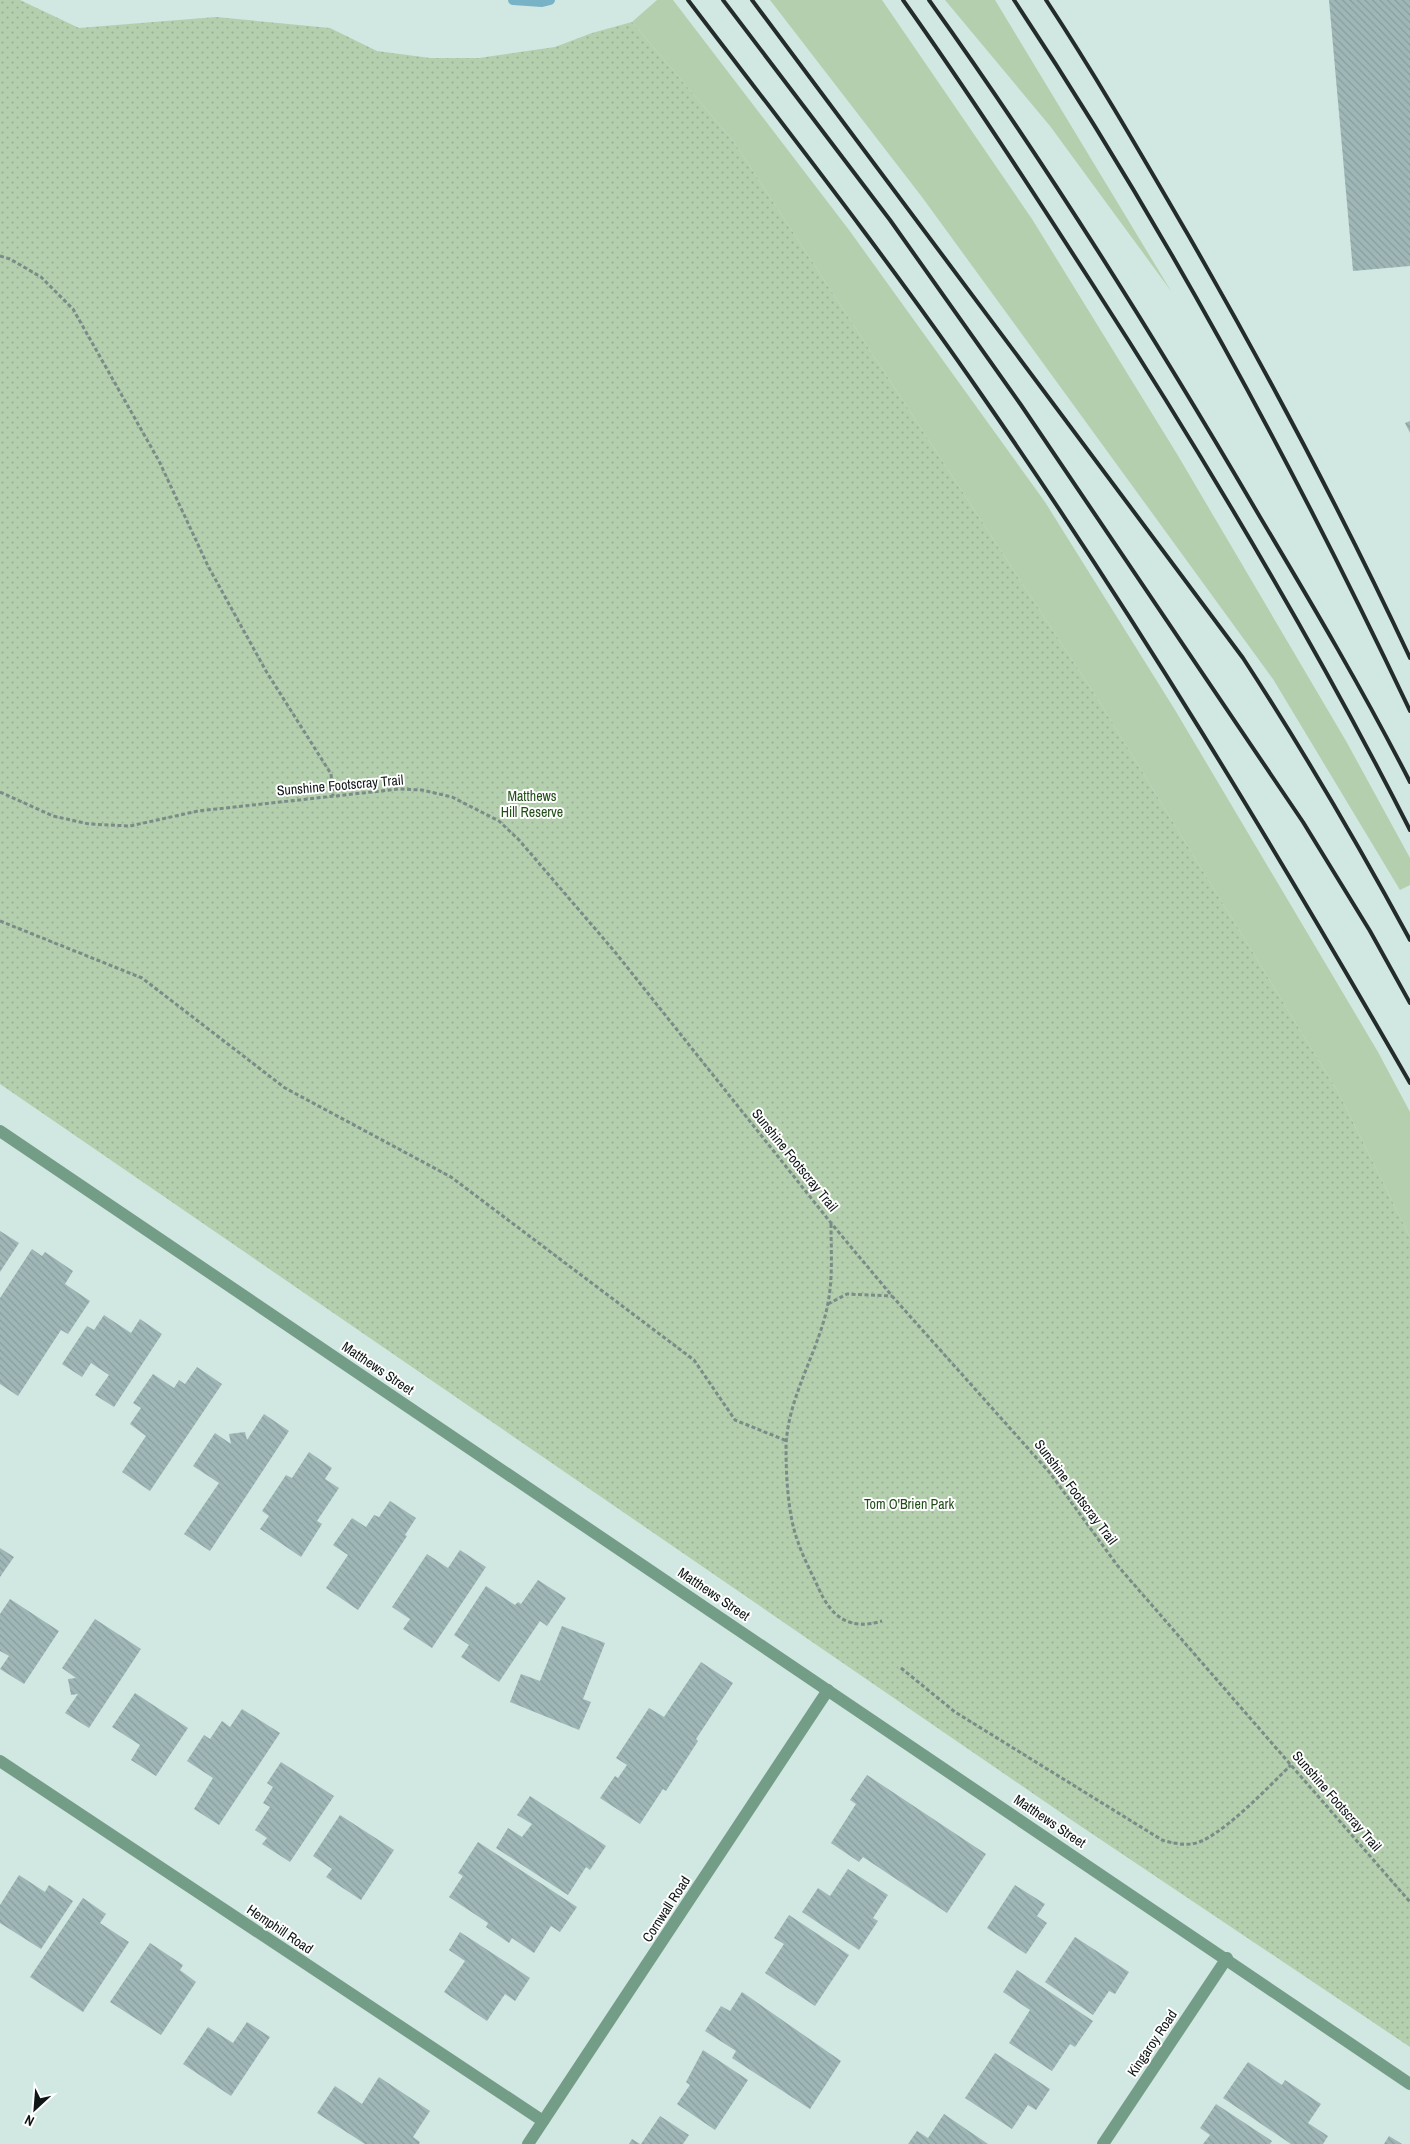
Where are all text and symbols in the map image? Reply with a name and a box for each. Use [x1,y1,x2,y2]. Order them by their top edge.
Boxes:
street label: Sunshine Footscray Trail [276,770,404,800]
park label: Matthews Hill Reserve [501,787,563,821]
street label: Sunshine Footscray Trail [748,1105,842,1215]
street label: Matthews Street [339,1337,417,1399]
street label: Sunshine Footscray Trail [1031,1436,1121,1548]
park label: Tom O'Brien Park [864,1495,954,1513]
street label: Matthews Street [675,1563,753,1625]
street label: Sunshine Footscray Trail [1289,1747,1385,1855]
street label: Matthews Street [1011,1790,1089,1852]
street label: Cornwall Road [638,1873,694,1945]
street label: Hemphill Road [243,1900,317,1958]
street label: Kingaroy Road [1123,2006,1181,2080]
north arrow [10,2084,60,2134]
text: N [22,2111,37,2131]

